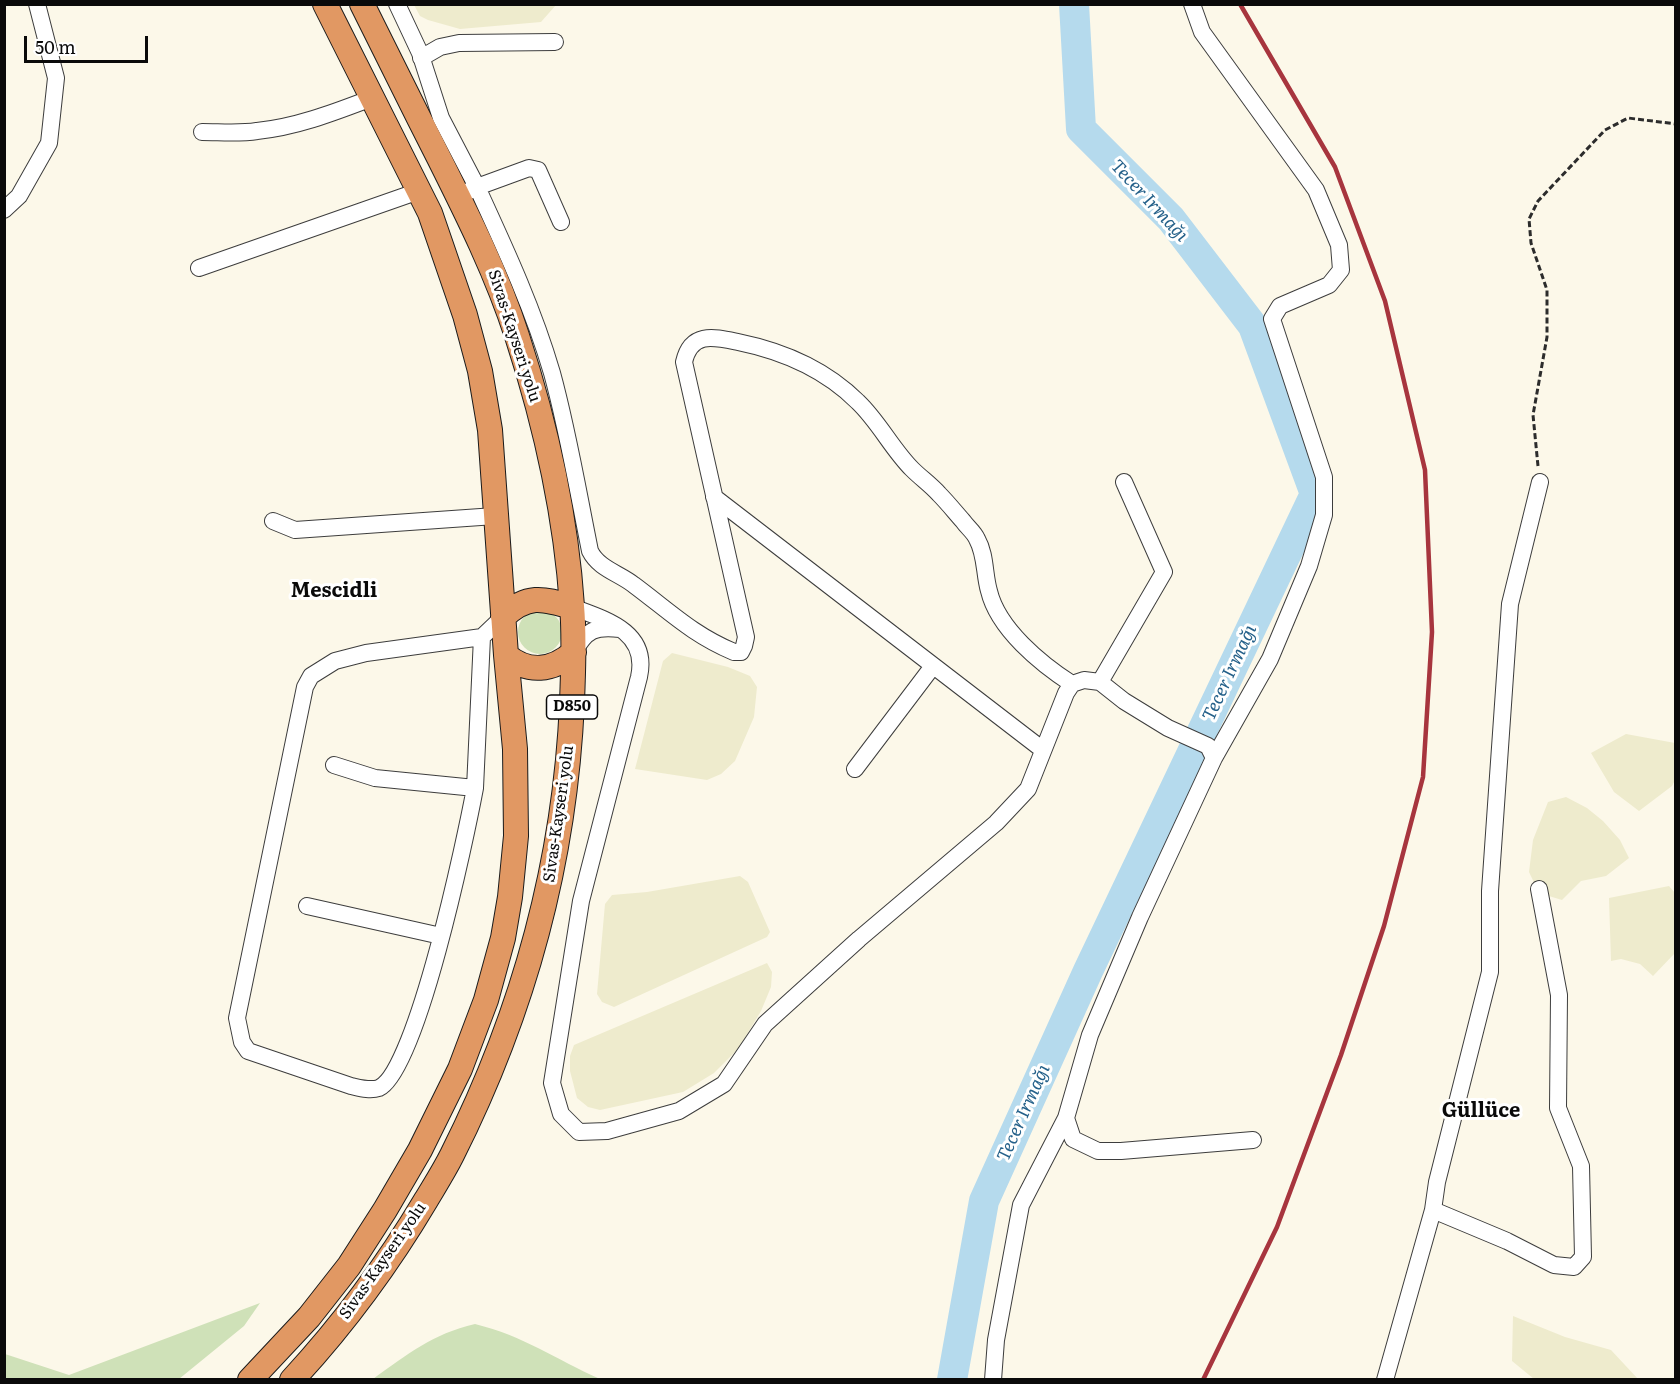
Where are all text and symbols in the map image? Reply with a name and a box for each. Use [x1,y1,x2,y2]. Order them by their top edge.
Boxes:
scale bar [27,24,152,62]
text: 50 m [35,33,76,60]
water label: Tecer Irmağı [1106,156,1192,246]
street label: Sivas-Kayseri yolu [484,267,544,405]
district label: Mescidli [291,579,377,603]
water label: Tecer Irmağı [1198,622,1262,724]
road number: D850 [546,695,598,719]
street label: Sivas-Kayseri yolu [540,744,578,884]
water label: Tecer Irmağı [993,1061,1055,1165]
district label: Güllüce [1442,1099,1520,1123]
street label: Sivas-Kayseri yolu [336,1199,430,1323]

